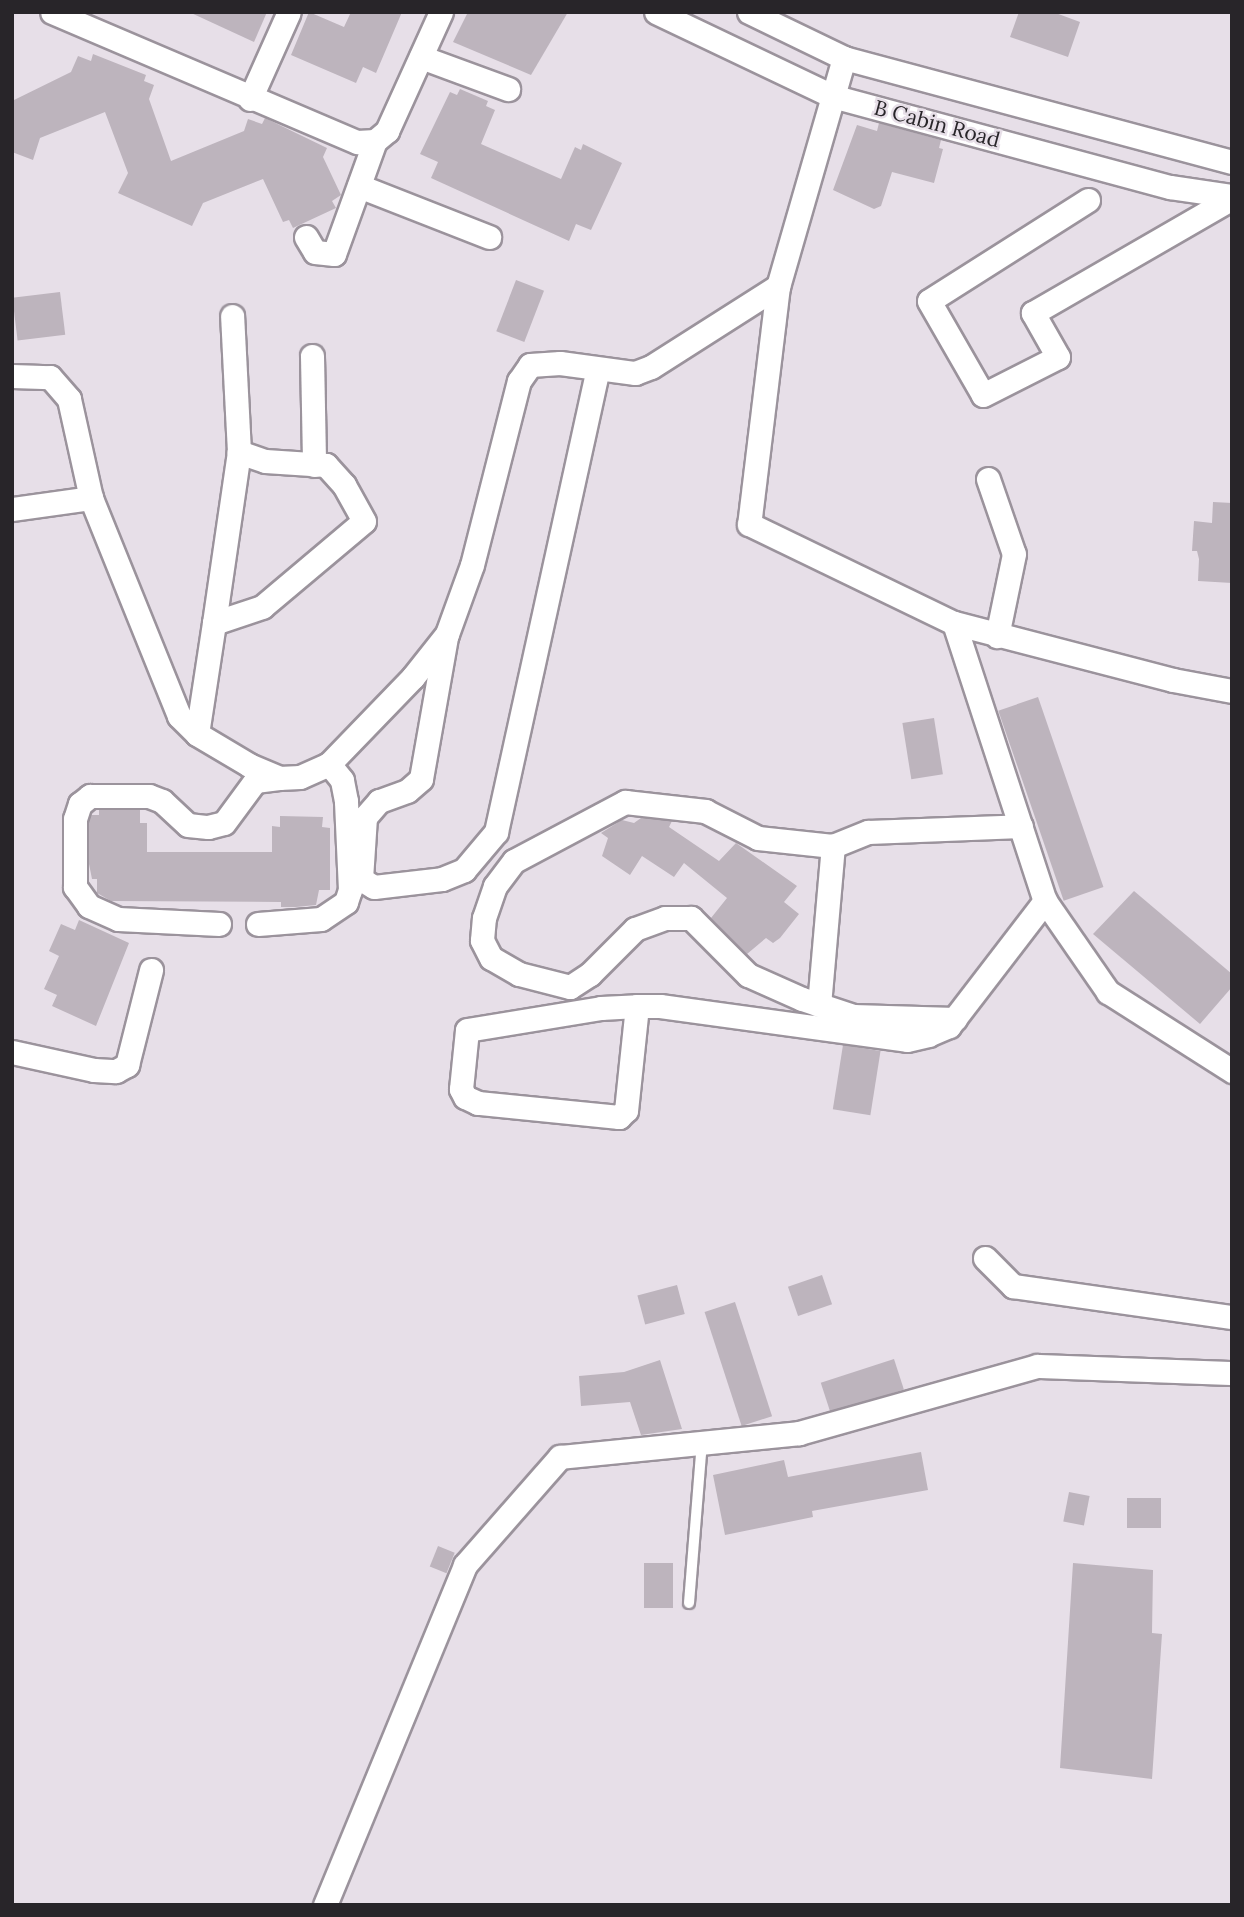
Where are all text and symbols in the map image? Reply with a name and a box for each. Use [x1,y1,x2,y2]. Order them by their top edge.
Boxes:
street label: B Cabin Road [871,95,1003,153]

